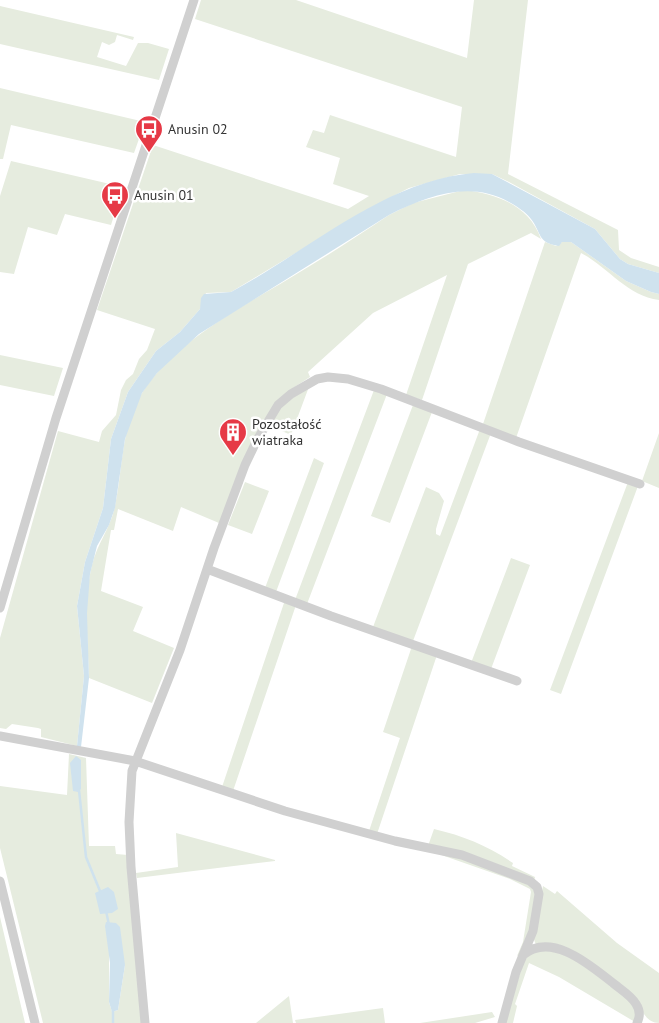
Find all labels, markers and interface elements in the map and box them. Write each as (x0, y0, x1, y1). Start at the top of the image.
bus stop icon: Anusin 02 (134, 114, 164, 153)
place label: Anusin 02 (168, 120, 228, 138)
bus stop icon: Anusin 01 (100, 180, 130, 219)
place label: Anusin 01 (134, 186, 194, 204)
place label: Pozostałość wiatraka (252, 415, 322, 449)
building icon: Pozostałość wiatraka (218, 417, 248, 456)

